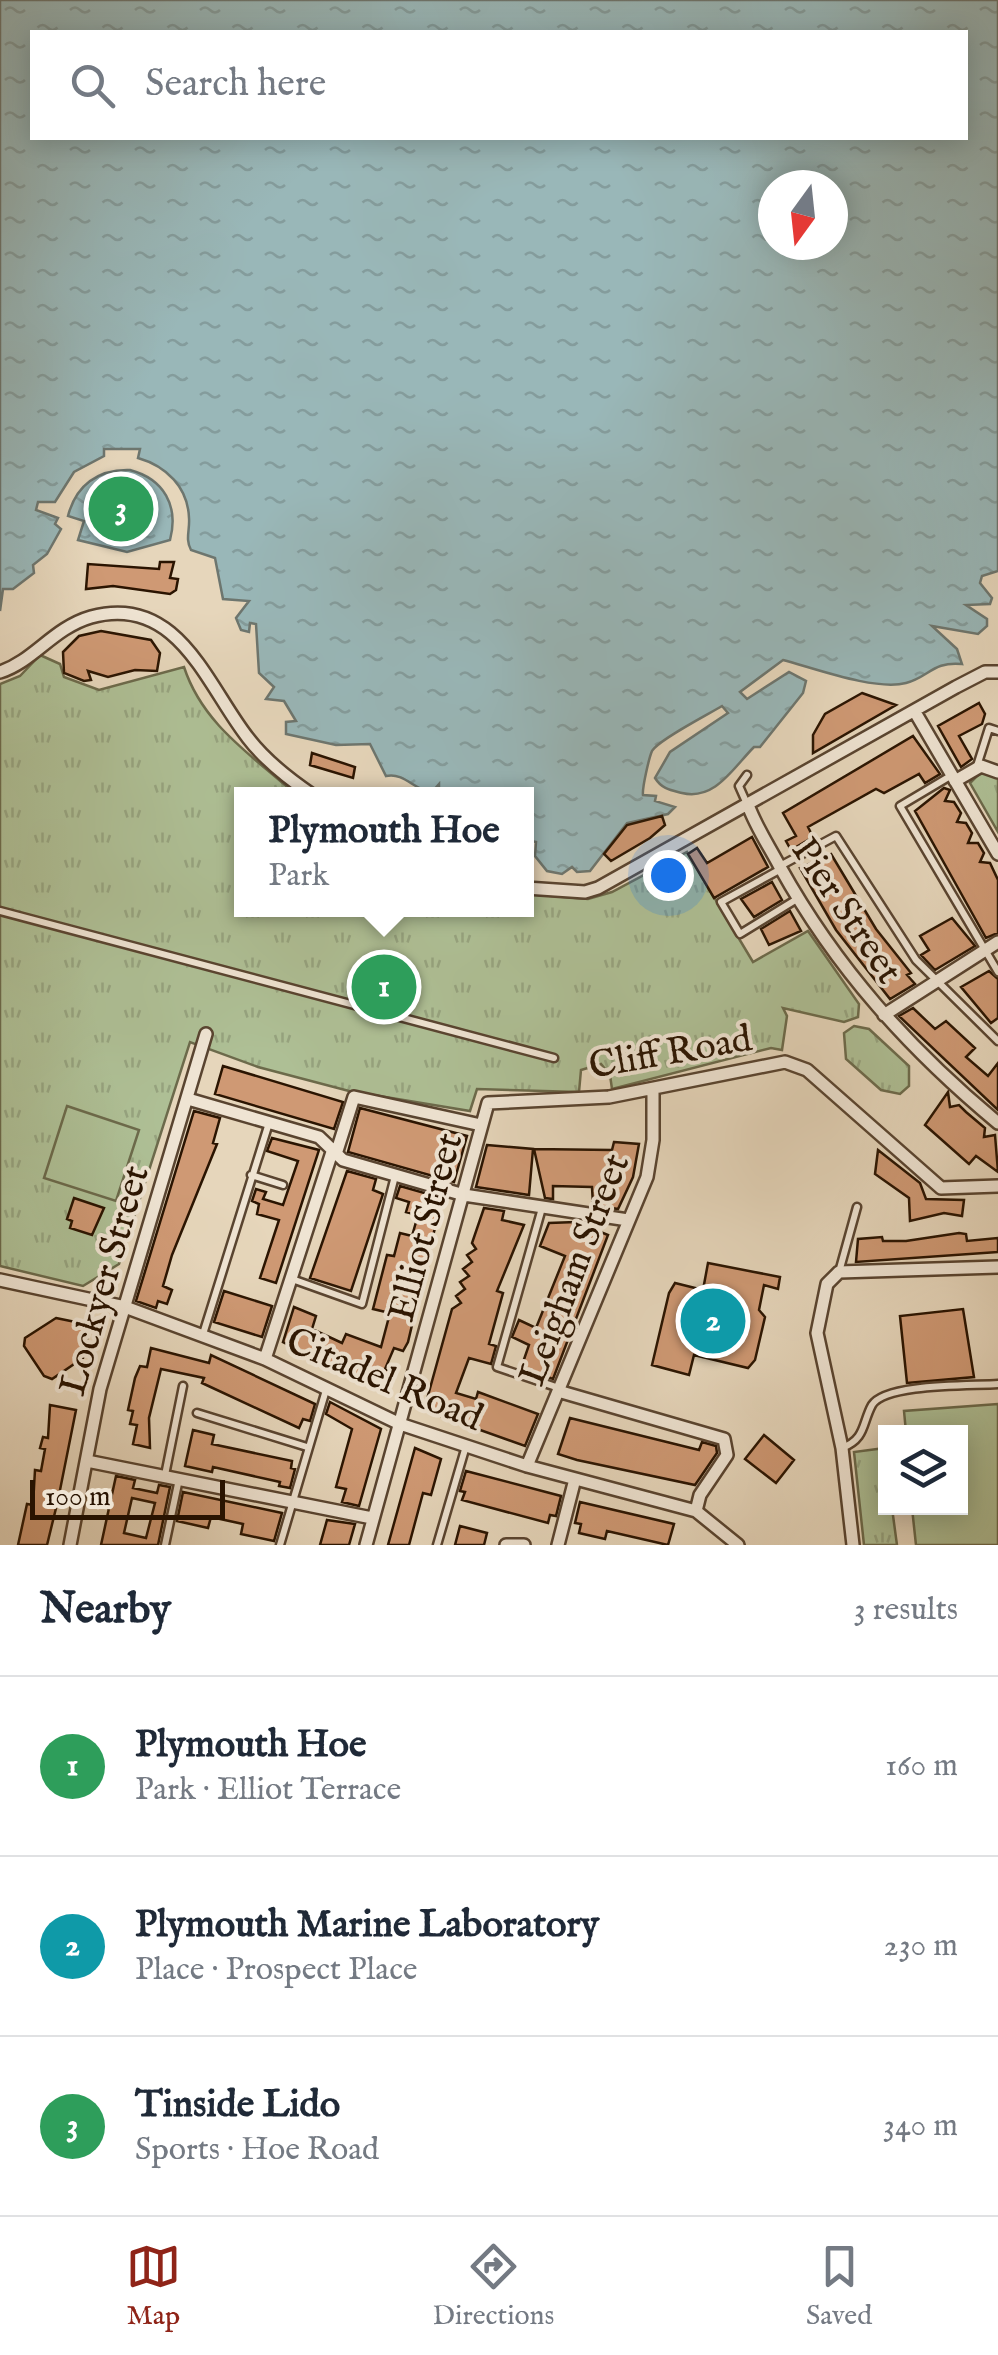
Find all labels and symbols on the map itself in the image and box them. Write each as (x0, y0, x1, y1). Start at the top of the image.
north arrow (758, 170, 848, 260)
pin: 3 (88, 472, 154, 546)
street label: Pier Street (779, 829, 912, 994)
your location (643, 850, 694, 901)
pin: 1 (352, 950, 416, 1024)
street label: Cliff Road (585, 1016, 756, 1092)
street label: Elliot Street (379, 1128, 475, 1327)
street label: Leigham Street (510, 1147, 642, 1393)
street label: Lockyer Street (50, 1160, 162, 1401)
pin: 2 (680, 1284, 746, 1358)
street label: Citadel Road (278, 1318, 490, 1444)
scale bar (30, 1475, 225, 1520)

